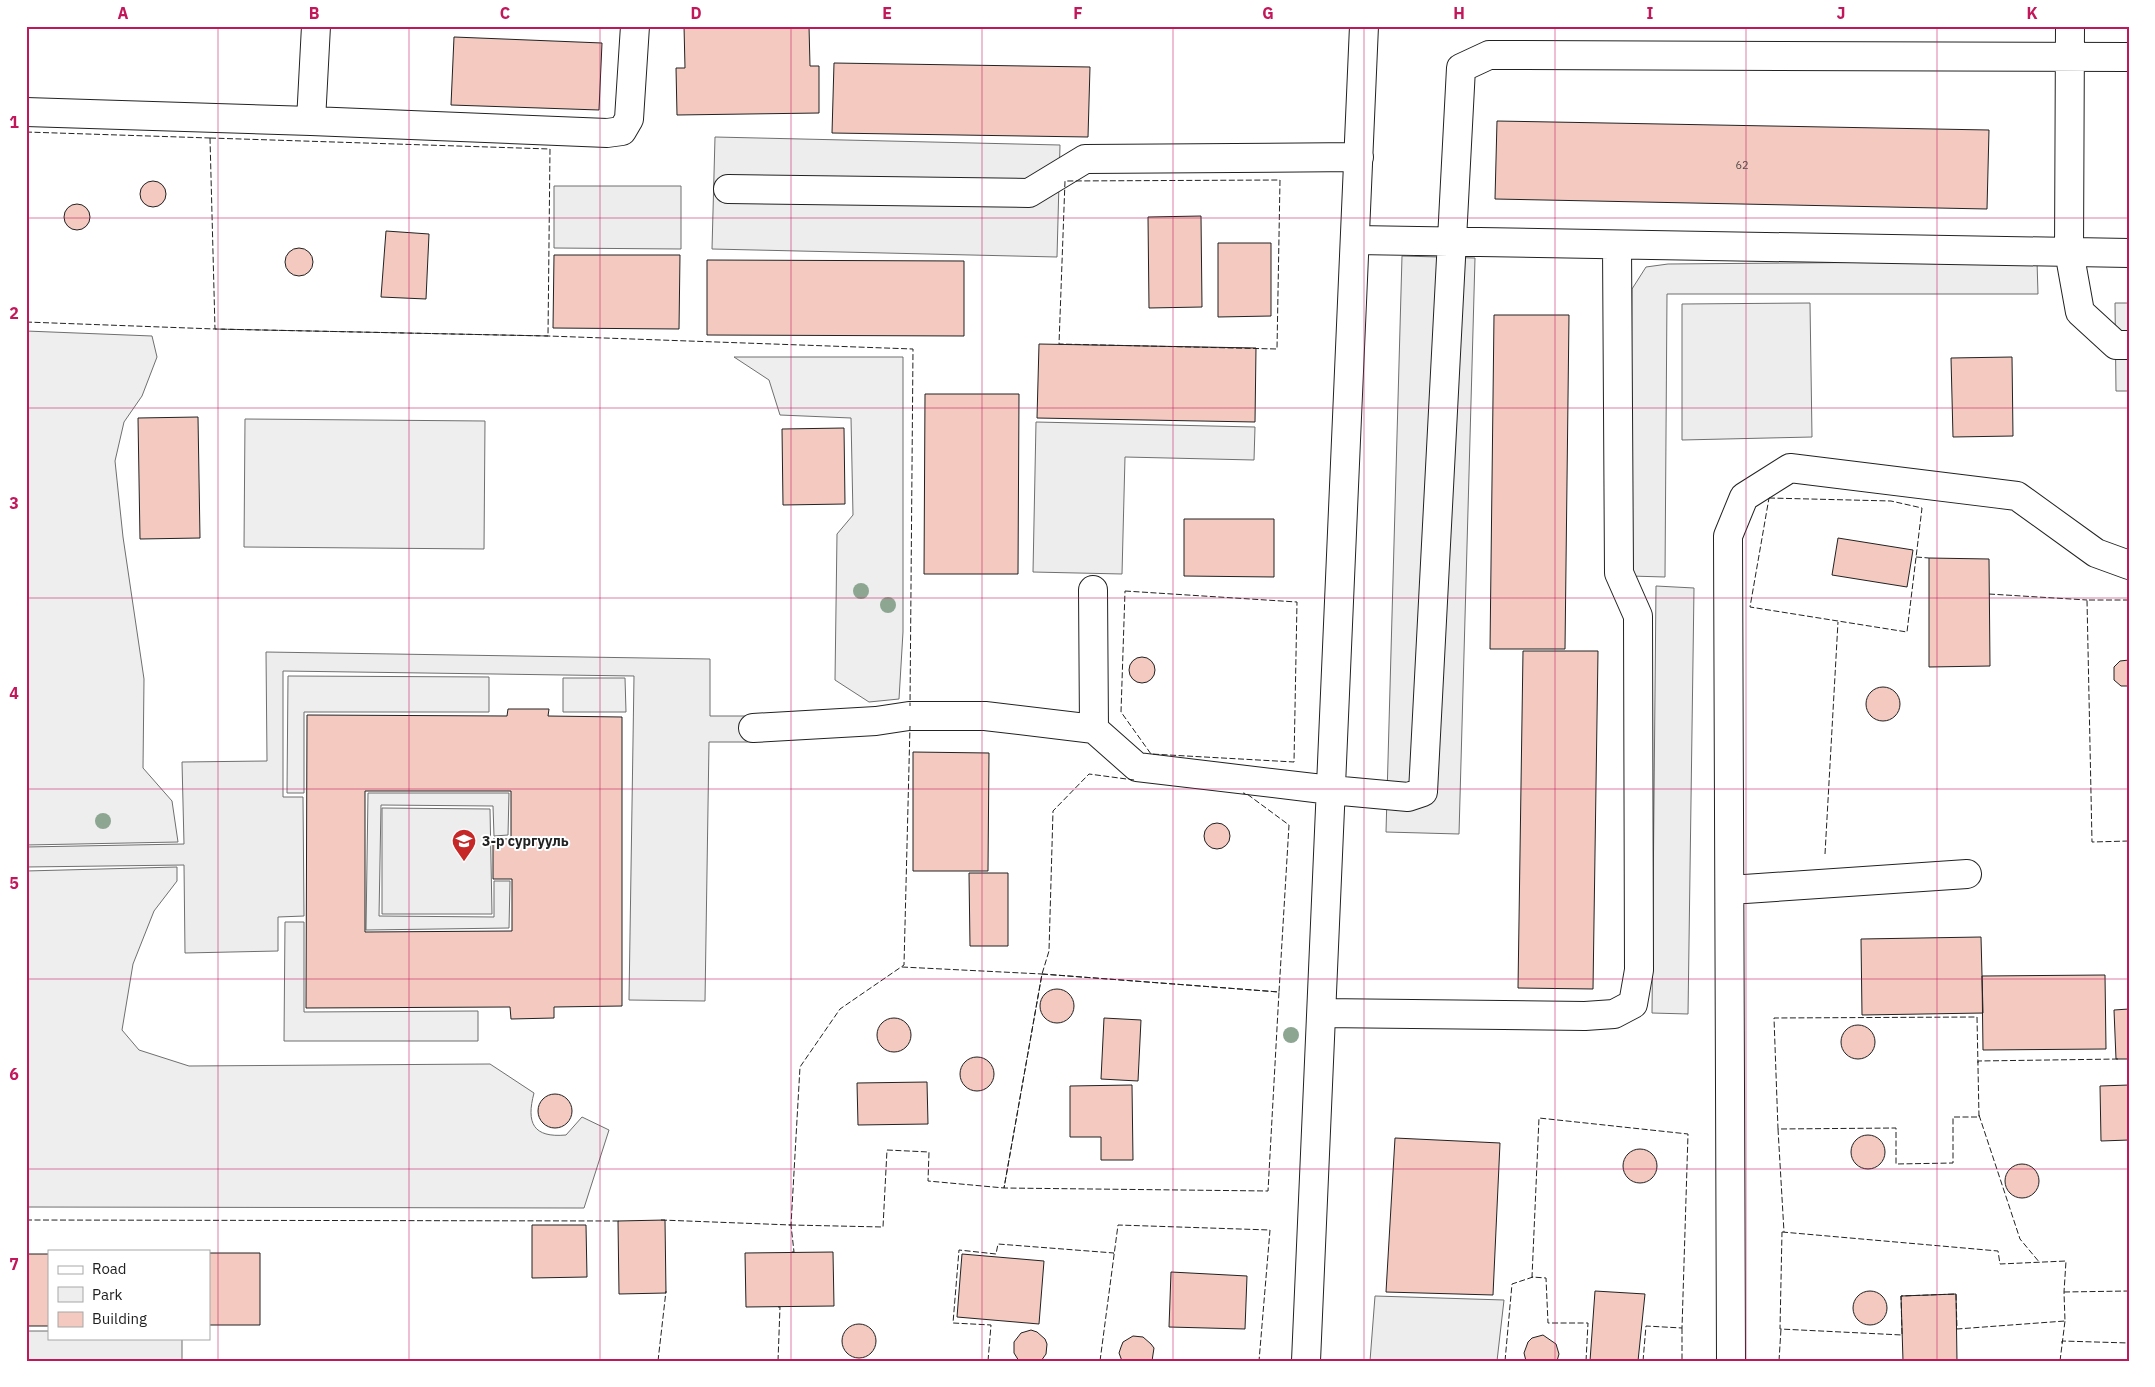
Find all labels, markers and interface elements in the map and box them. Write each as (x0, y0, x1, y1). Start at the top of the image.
text: A (118, 3, 129, 23)
text: B (309, 3, 320, 23)
text: C (500, 3, 510, 23)
text: D (690, 3, 702, 23)
text: E (882, 3, 892, 23)
text: F (1073, 3, 1083, 23)
text: G (1262, 3, 1274, 23)
text: H (1453, 3, 1465, 23)
text: I (1647, 3, 1654, 23)
text: J (1837, 3, 1845, 23)
text: K (2026, 3, 2038, 23)
text: 1 (9, 112, 19, 132)
house number: 62 (1735, 158, 1749, 172)
text: 2 (9, 303, 19, 323)
text: 3 (9, 493, 19, 513)
text: 4 (9, 683, 19, 703)
school or university icon: 3-р сургууль (451, 828, 477, 862)
place label: 3-р сургууль (482, 832, 569, 850)
text: 5 (9, 873, 19, 893)
text: 6 (9, 1064, 19, 1084)
legend (48, 1250, 210, 1340)
text: 7 (9, 1254, 19, 1274)
text: Road (92, 1259, 127, 1278)
text: Park (92, 1285, 122, 1304)
text: Building (92, 1309, 147, 1328)

